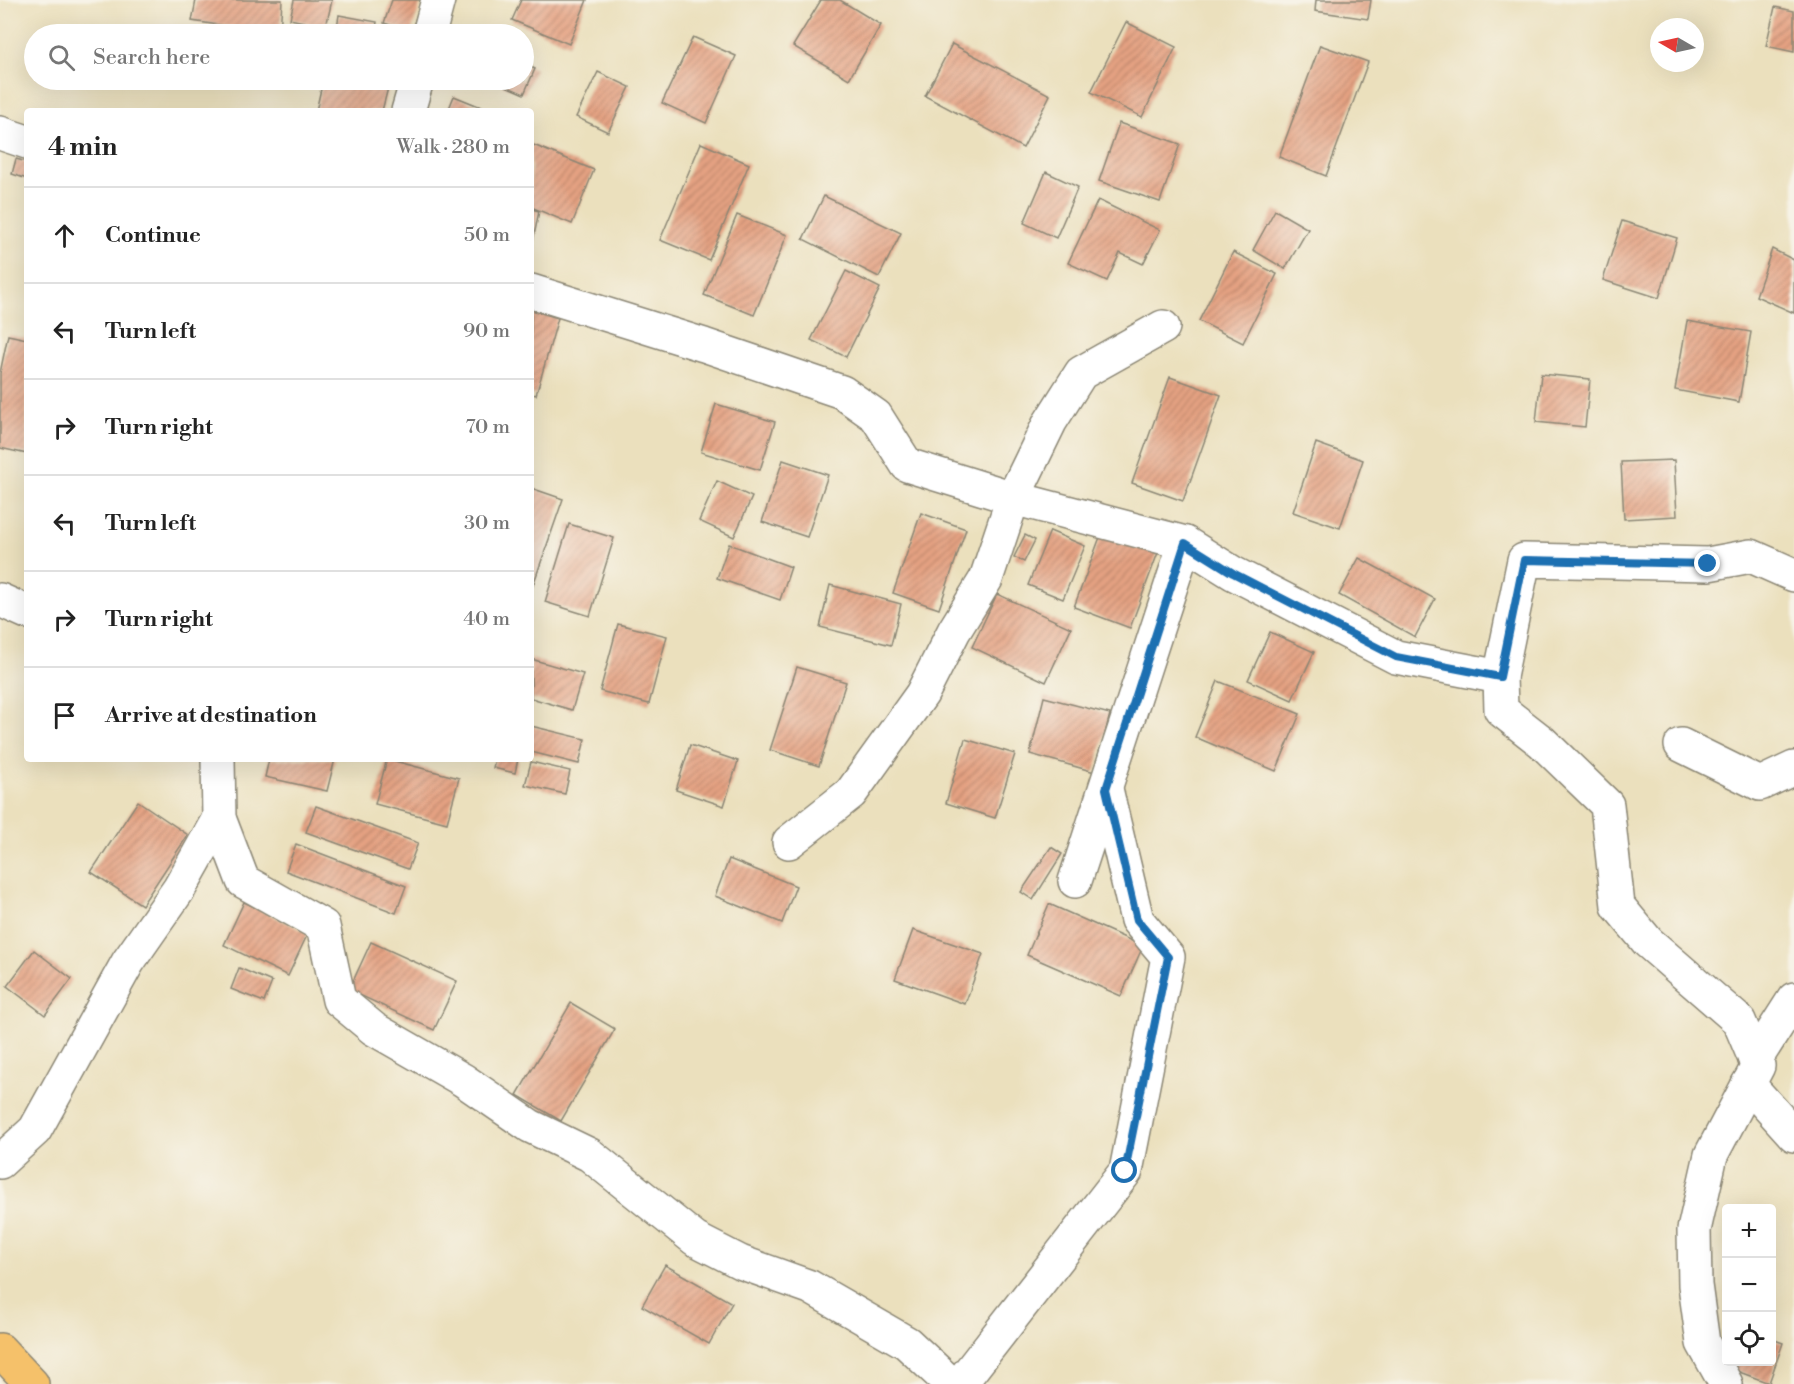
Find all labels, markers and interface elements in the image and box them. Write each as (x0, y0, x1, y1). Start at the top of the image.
north arrow (1650, 18, 1704, 72)
search box (24, 24, 534, 90)
icon: search (45, 41, 78, 74)
text: Search here (93, 44, 210, 71)
text: 4 min (48, 131, 118, 163)
text: Walk · 280 m (397, 135, 510, 160)
icon: ahead (48, 219, 81, 252)
text: Continue (105, 222, 201, 249)
text: 50 m (464, 223, 510, 248)
icon: left (48, 315, 81, 348)
text: Turn left (105, 318, 196, 345)
text: 90 m (463, 319, 510, 344)
icon: right (48, 411, 81, 444)
text: Turn right (105, 414, 213, 441)
text: 70 m (466, 415, 510, 440)
icon: left (48, 507, 81, 540)
text: Turn left (105, 510, 196, 537)
text: 30 m (464, 511, 510, 536)
route end (1694, 550, 1720, 576)
icon: right (48, 603, 81, 636)
text: Turn right (105, 606, 213, 633)
text: 40 m (463, 607, 510, 632)
icon: arrive (48, 699, 81, 732)
text: Arrive at destination (105, 702, 317, 729)
route start (1111, 1157, 1137, 1183)
map controls (1722, 1204, 1776, 1366)
button: + (1722, 1204, 1776, 1258)
button: − (1722, 1258, 1776, 1312)
button: locate (1722, 1312, 1776, 1366)

